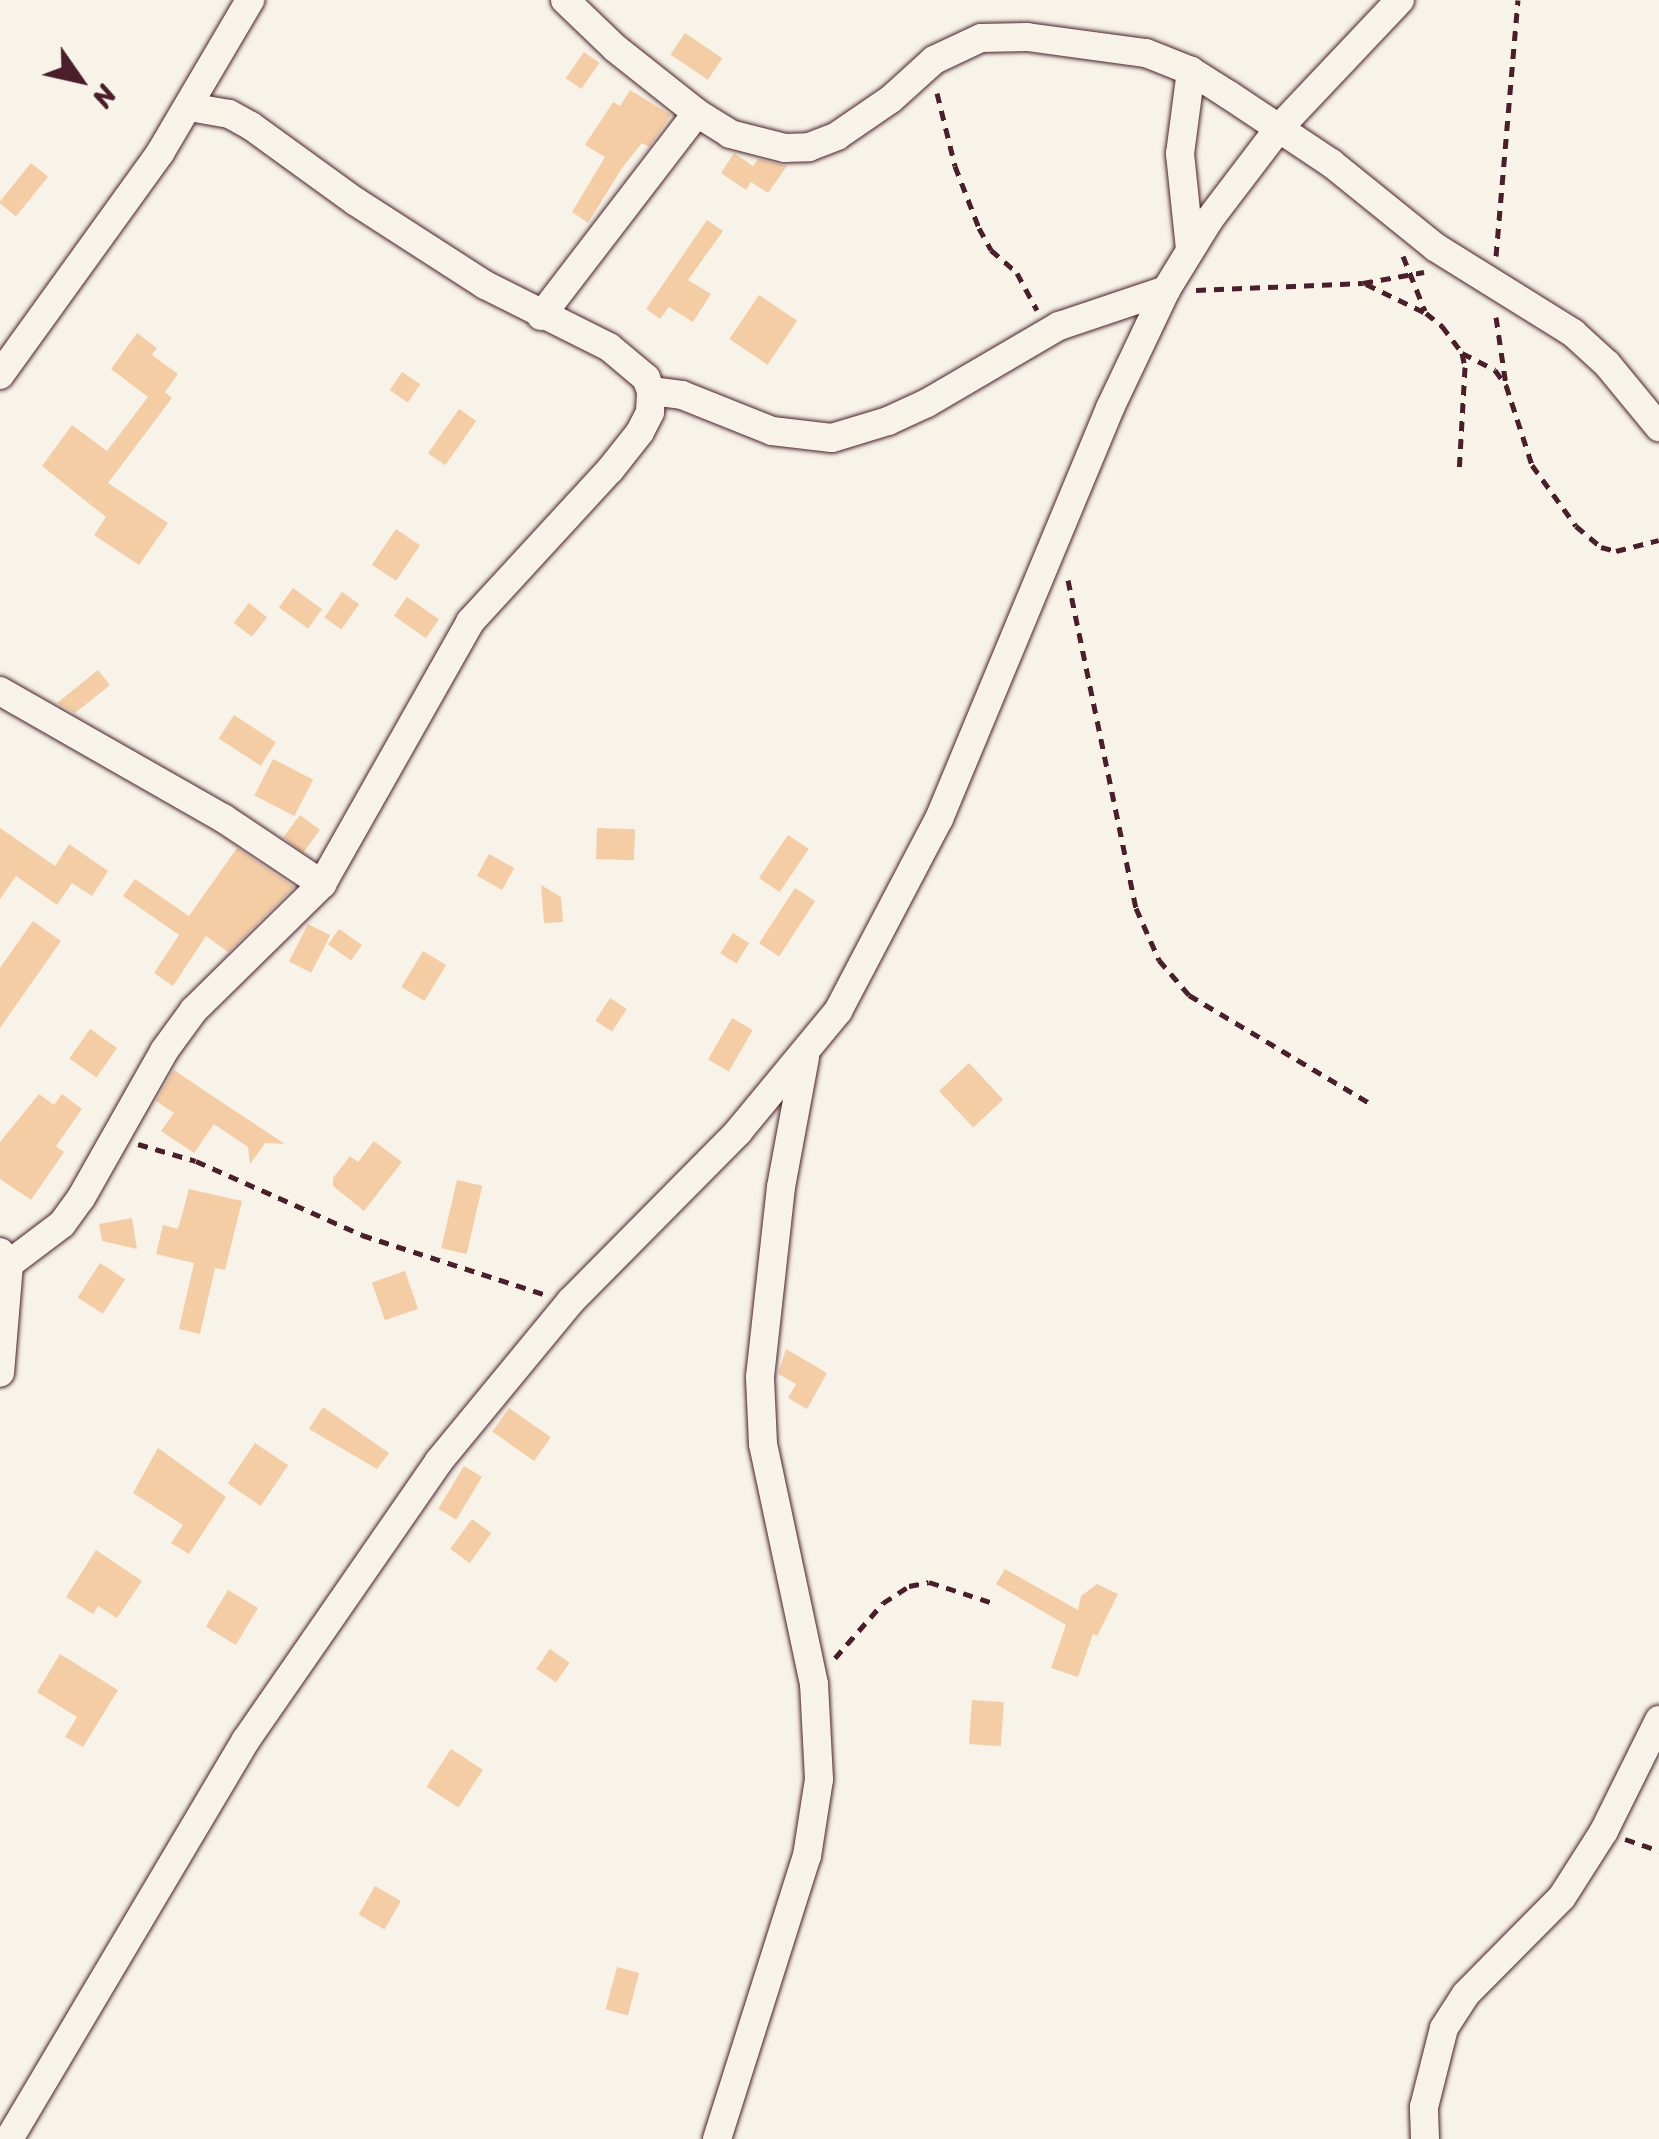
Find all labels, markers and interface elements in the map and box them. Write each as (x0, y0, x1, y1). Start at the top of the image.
north arrow (30, 30, 130, 130)
text: N (80, 75, 131, 119)

